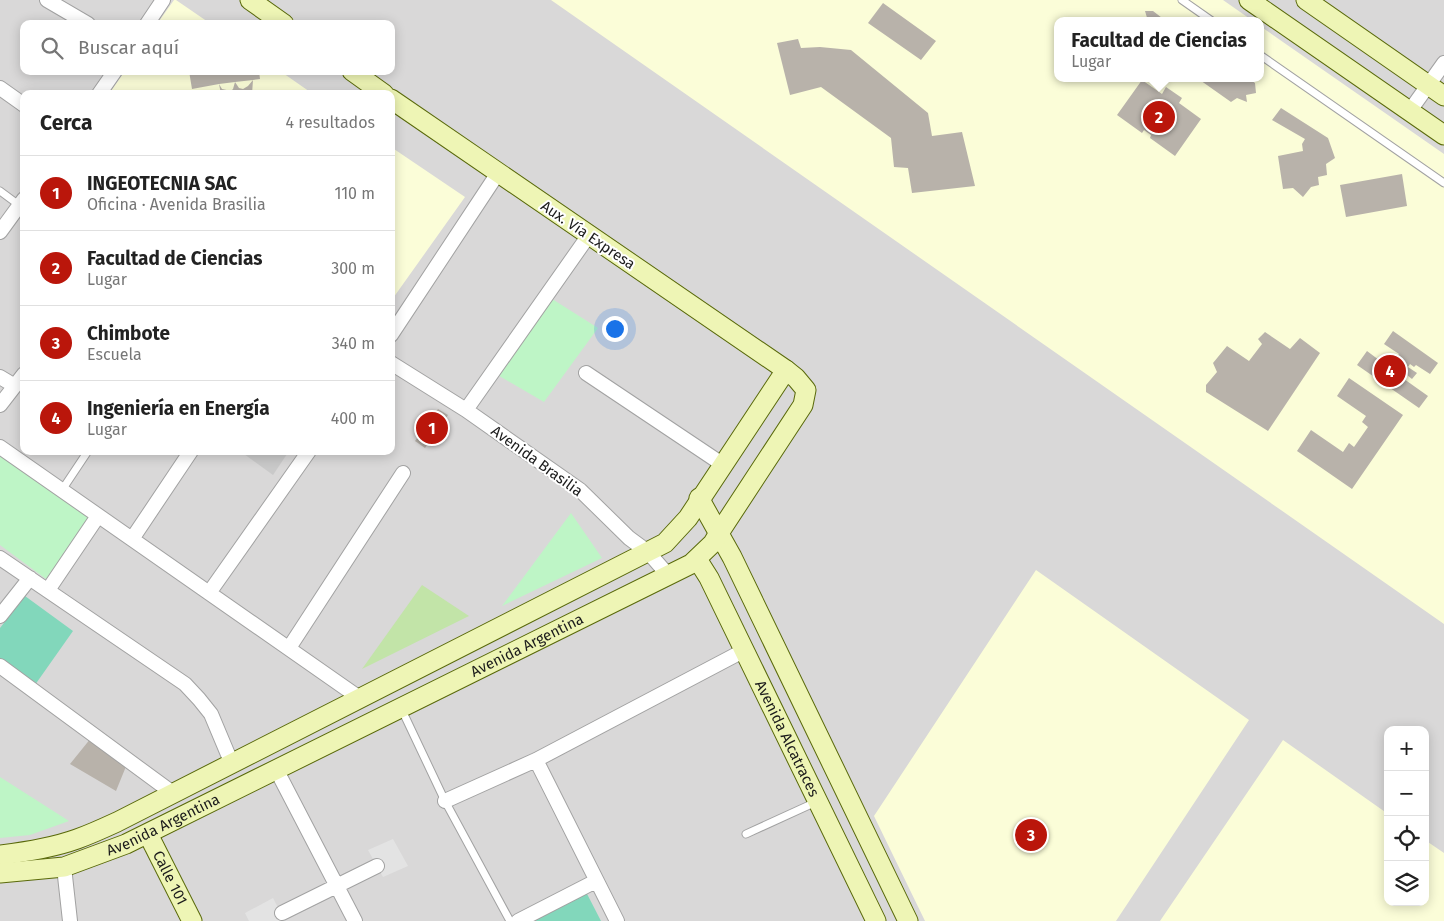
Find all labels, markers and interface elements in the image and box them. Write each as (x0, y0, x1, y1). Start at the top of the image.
popup (1054, 17, 1264, 82)
search box (20, 20, 395, 75)
text: Facultad de Ciencias (1071, 29, 1247, 52)
icon: search (38, 34, 66, 62)
text: Buscar aquí (78, 36, 179, 59)
text: Lugar (1071, 52, 1111, 71)
pin: 2 (1143, 98, 1175, 136)
text: Cerca (40, 110, 92, 136)
text: 4 resultados (286, 113, 375, 132)
text: INGEOTECNIA SAC (87, 172, 237, 195)
text: 1 (52, 184, 60, 203)
text: 110 m (334, 184, 375, 203)
text: Oficina · Avenida Brasilia (87, 195, 266, 214)
street label: Aux. Vía Expresa (537, 197, 639, 273)
text: Facultad de Ciencias (87, 247, 262, 270)
text: 2 (52, 259, 60, 278)
text: 300 m (331, 259, 375, 278)
text: Lugar (87, 270, 127, 289)
your location (602, 316, 628, 342)
text: Chimbote (87, 322, 170, 345)
text: 3 (52, 334, 60, 353)
text: 340 m (332, 334, 375, 353)
text: Escuela (87, 345, 142, 364)
pin: 4 (1374, 352, 1406, 390)
text: Ingeniería en Energía (87, 397, 270, 420)
text: 4 (51, 409, 61, 428)
text: 400 m (331, 409, 375, 428)
pin: 1 (416, 409, 448, 447)
text: Lugar (87, 420, 127, 439)
street label: Avenida Brasilia (488, 422, 586, 500)
street label: Avenida Argentina (468, 610, 586, 681)
street label: Avenida Alcatraces (751, 677, 823, 800)
map controls (1384, 726, 1429, 906)
button: + (1384, 726, 1429, 771)
button: − (1384, 771, 1429, 816)
street label: Avenida Argentina (104, 790, 223, 859)
pin: 3 (1015, 816, 1047, 854)
button: locate (1384, 816, 1429, 861)
street label: Calle 101 (149, 848, 191, 908)
button: layers (1384, 861, 1429, 906)

